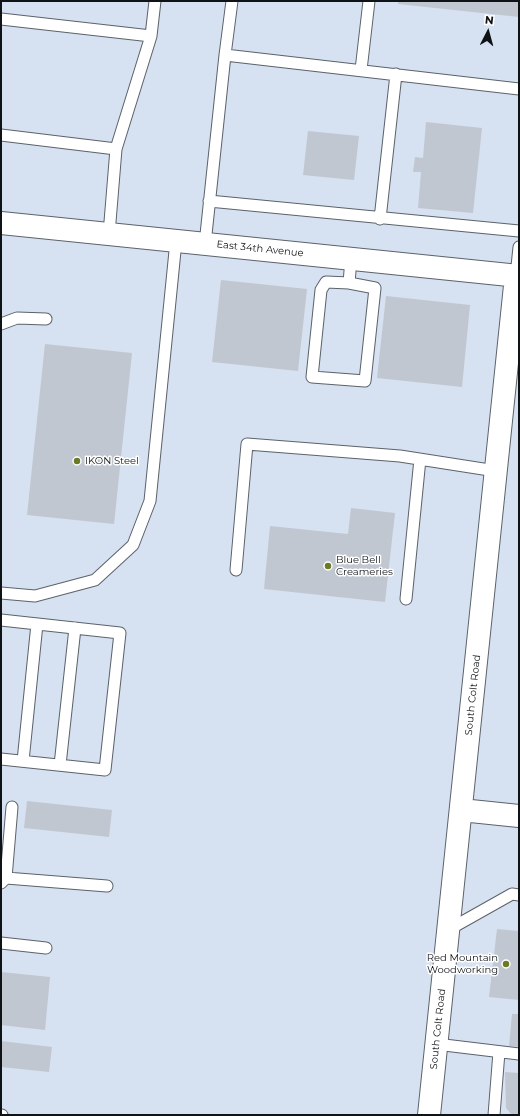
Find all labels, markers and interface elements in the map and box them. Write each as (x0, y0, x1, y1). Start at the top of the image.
north arrow (468, 12, 508, 52)
text: N (484, 13, 494, 27)
street label: East 34th Avenue (216, 238, 304, 260)
place label: IKON Steel (85, 455, 139, 467)
marker: IKON Steel (72, 456, 82, 466)
place label: Blue Bell Creameries (336, 554, 393, 578)
marker: Blue Bell Creameries (323, 561, 333, 571)
street label: South Colt Road (463, 654, 483, 736)
place label: Red Mountain Woodworking (427, 952, 498, 976)
marker: Red Mountain Woodworking (501, 959, 511, 969)
street label: South Colt Road (428, 988, 448, 1070)

